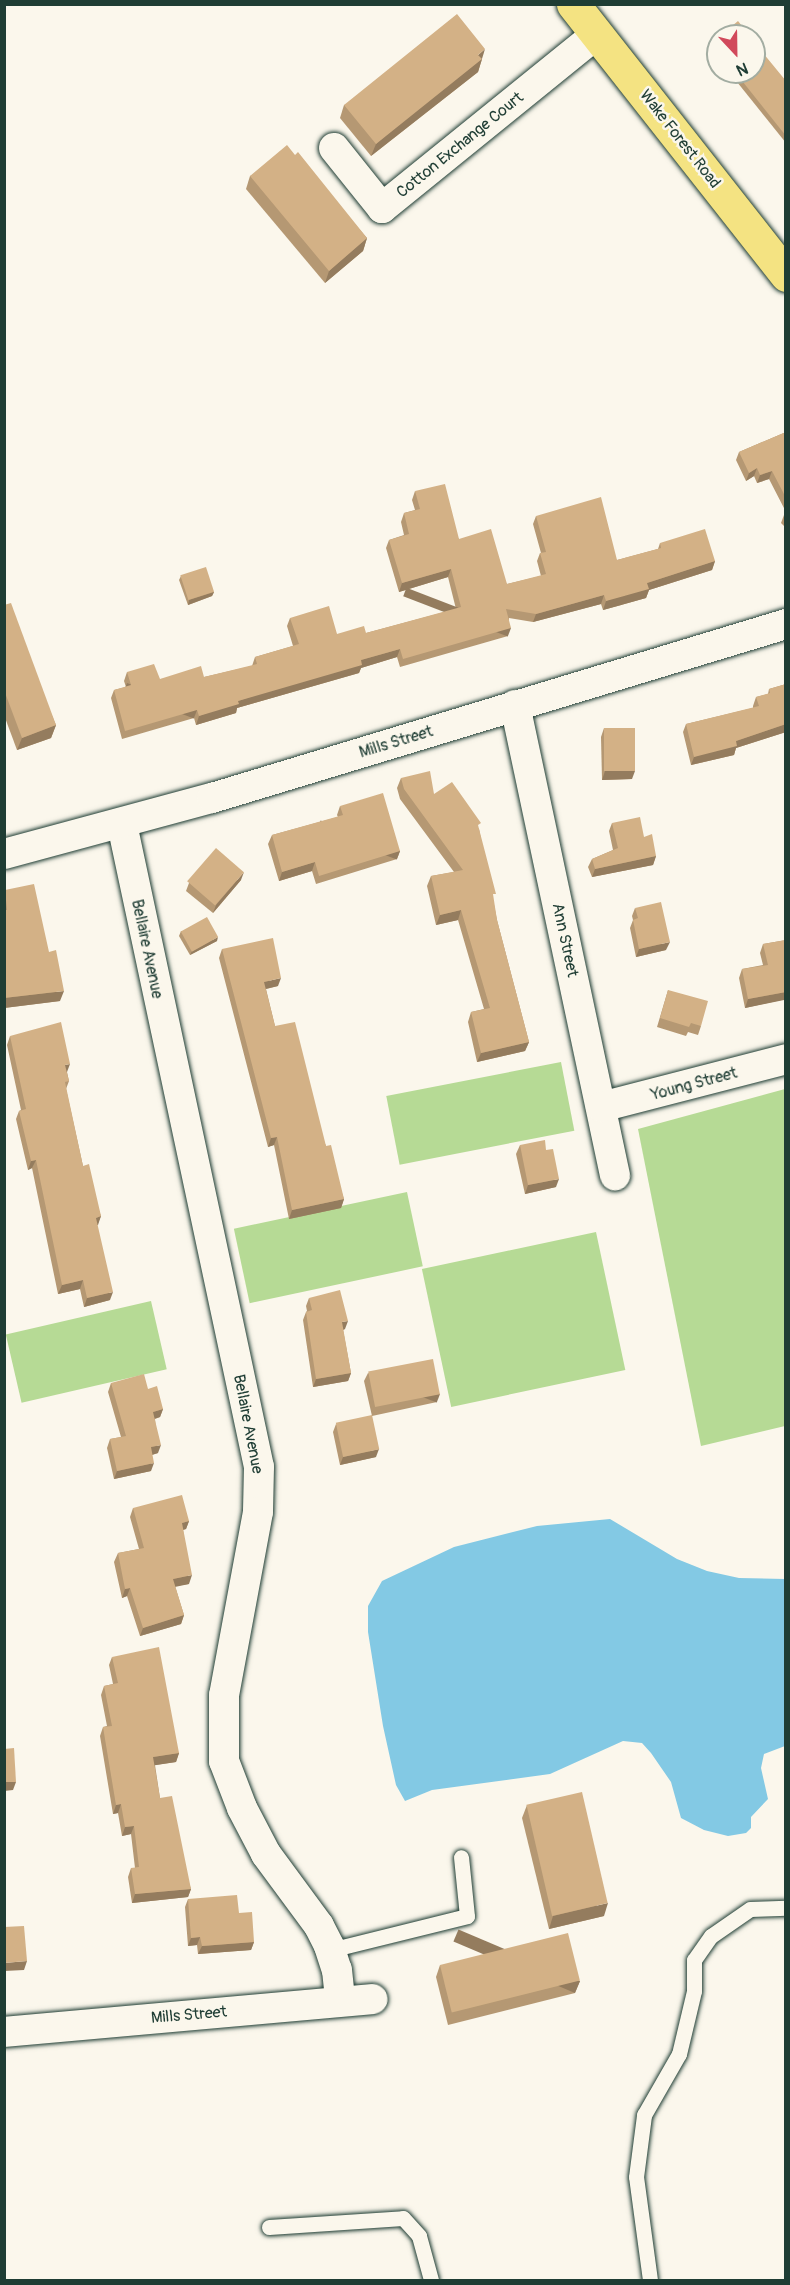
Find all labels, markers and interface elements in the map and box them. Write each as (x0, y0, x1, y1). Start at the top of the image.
north arrow (706, 24, 766, 84)
text: N (733, 58, 751, 80)
street label: Wake Forest Road (635, 86, 725, 192)
street label: Cotton Exchange Court (393, 88, 527, 202)
street label: Mills Street (357, 722, 435, 762)
street label: Bellaire Avenue (127, 898, 167, 1000)
street label: Ann Street (548, 901, 582, 979)
street label: Young Street (649, 1063, 739, 1105)
street label: Bellaire Avenue (229, 1373, 267, 1475)
street label: Mills Street (150, 2002, 228, 2028)

